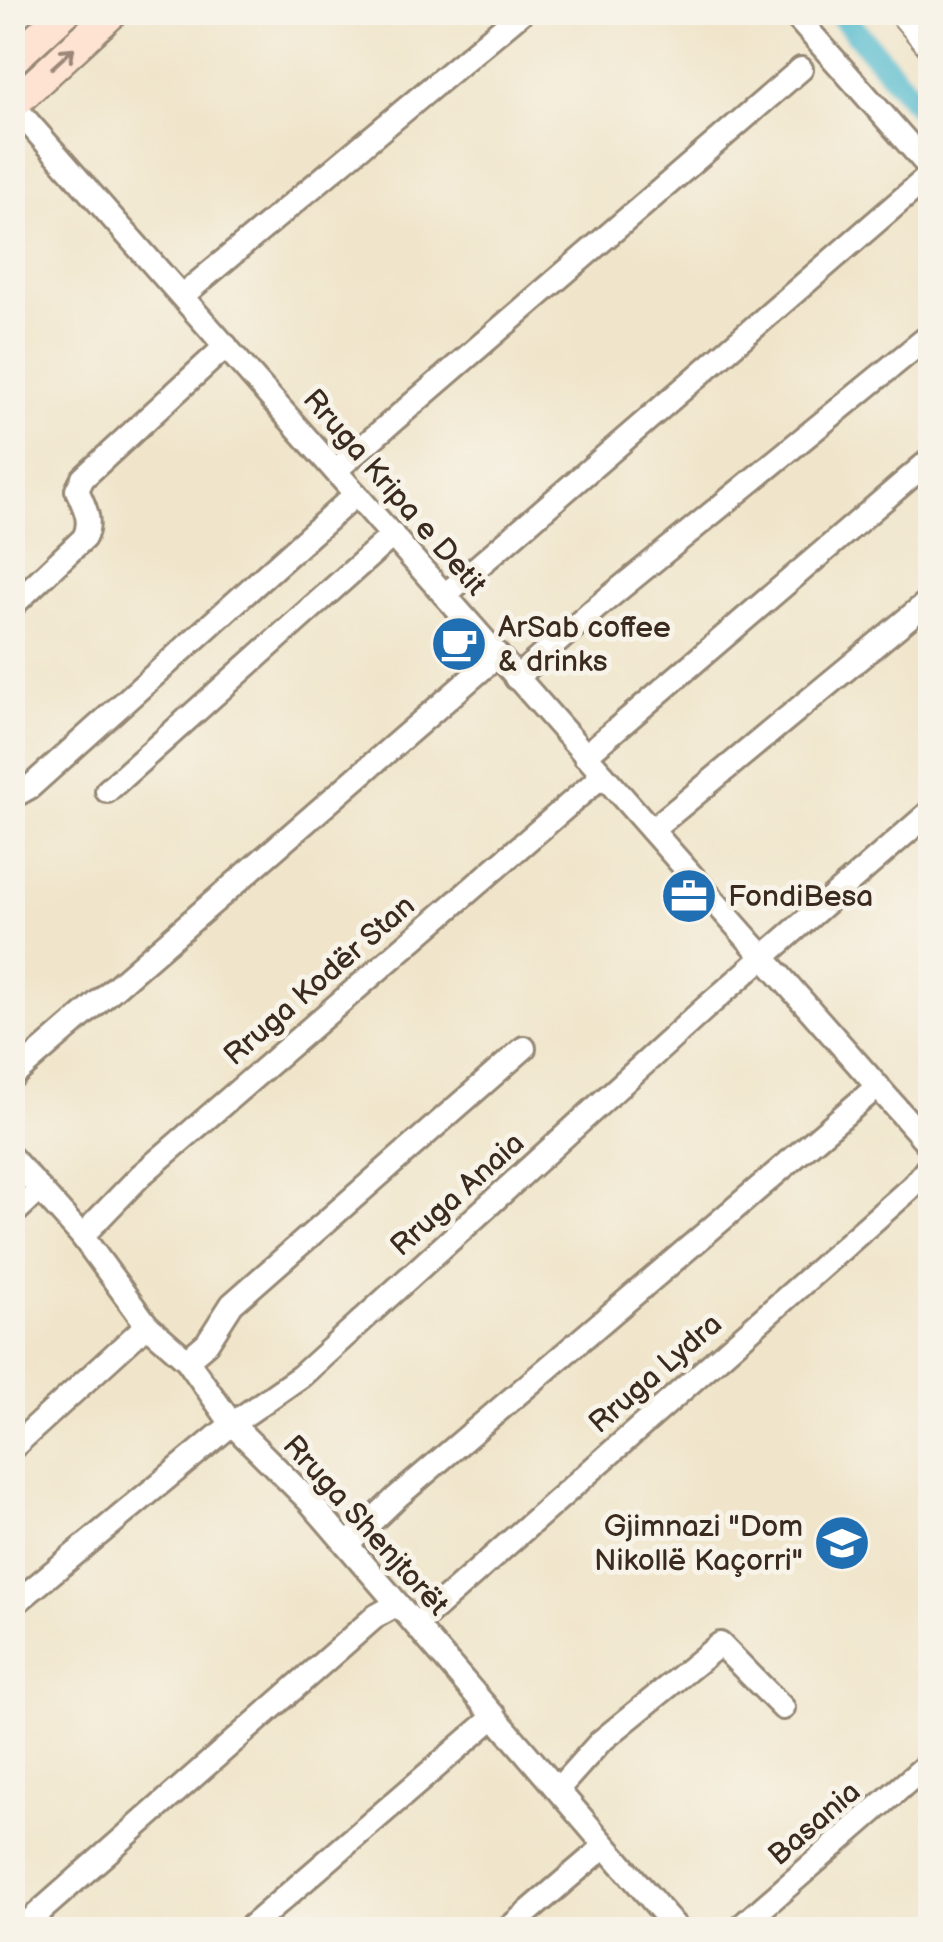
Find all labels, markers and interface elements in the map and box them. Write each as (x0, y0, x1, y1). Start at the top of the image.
one-way arrow (50, 47, 75, 70)
street label: Rruga Kripa e Detit (295, 382, 494, 603)
place label: ArSab coffee & drinks (498, 610, 671, 680)
cafe icon: ArSab coffee & drinks (429, 614, 489, 674)
office icon: FondiBesa (659, 866, 719, 926)
place label: FondiBesa (728, 879, 873, 915)
street label: Rruga Kodër Stan (217, 888, 423, 1074)
street label: Rruga Anaia (383, 1125, 532, 1264)
street label: Rruga Lydra (582, 1306, 730, 1441)
street label: Rruga Shenjtorët (275, 1428, 456, 1623)
place label: Gjimnazi "Dom Nikollë Kaçorri" (594, 1509, 803, 1579)
school or university icon: Gjimnazi "Dom Nikollë Kaçorri" (812, 1513, 872, 1573)
street label: Basania (761, 1774, 868, 1874)

